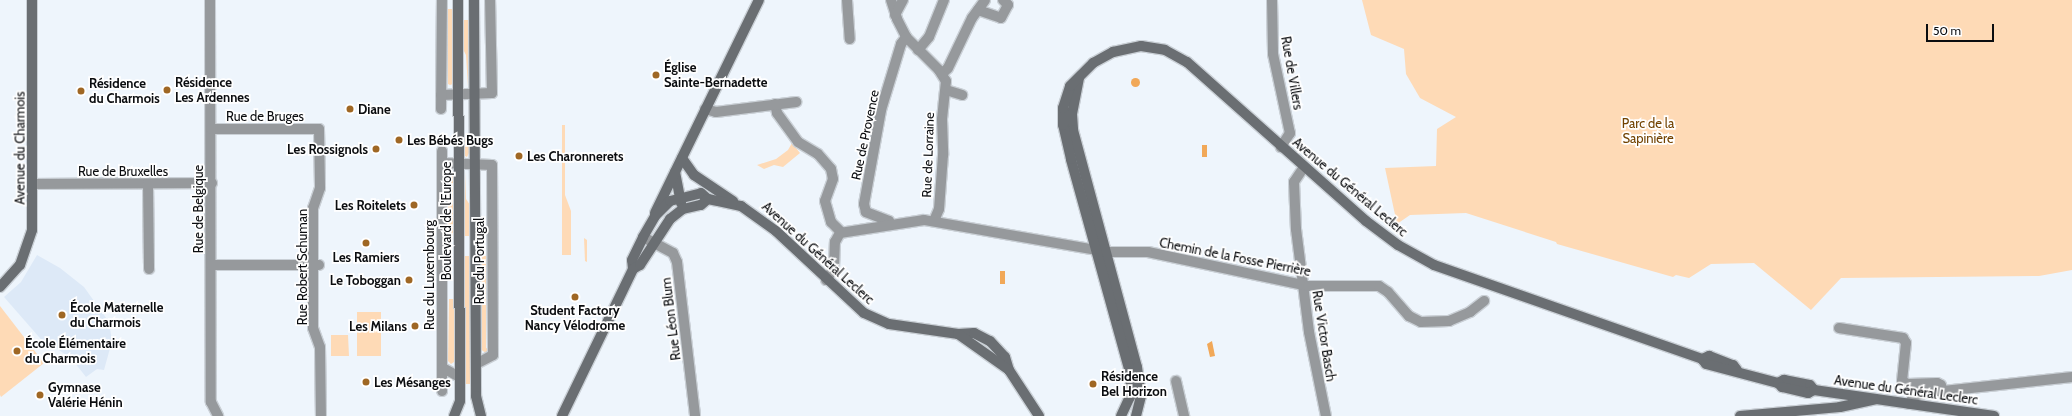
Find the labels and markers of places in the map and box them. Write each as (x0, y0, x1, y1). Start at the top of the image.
place label: Église Sainte-Bernadette (664, 60, 767, 91)
marker: Église Sainte-Bernadette (651, 70, 661, 80)
place label: Résidence Les Ardennes (175, 75, 250, 106)
place label: Résidence du Charmois (89, 76, 160, 107)
marker: Résidence Les Ardennes (162, 85, 172, 95)
marker: Résidence du Charmois (76, 86, 86, 96)
place label: Diane (358, 101, 391, 117)
marker: Diane (345, 104, 355, 114)
place label: Les Bébés Bugs (407, 132, 493, 148)
marker: Les Bébés Bugs (394, 135, 404, 145)
place label: Les Rossignols (287, 141, 368, 157)
marker: Les Rossignols (371, 144, 381, 154)
place label: Les Charonnerets (527, 148, 624, 164)
marker: Les Charonnerets (514, 151, 524, 161)
place label: Les Roitelets (335, 197, 406, 213)
marker: Les Roitelets (409, 200, 419, 210)
marker: Les Ramiers (361, 238, 371, 248)
place label: Les Ramiers (333, 249, 399, 265)
place label: Le Toboggan (330, 272, 401, 288)
marker: Le Toboggan (404, 275, 414, 285)
marker: Student Factory Nancy Vélodrome (570, 292, 580, 302)
place label: École Maternelle du Charmois (70, 300, 163, 331)
place label: Student Factory Nancy Vélodrome (525, 303, 625, 334)
marker: École Maternelle du Charmois (57, 310, 67, 320)
place label: Les Milans (349, 318, 407, 334)
marker: Les Milans (410, 321, 420, 331)
place label: École Élémentaire du Charmois (25, 336, 126, 367)
marker: École Élémentaire du Charmois (12, 346, 22, 356)
place label: Résidence Bel Horizon (1101, 369, 1167, 400)
place label: Les Mésanges (374, 374, 451, 390)
marker: Les Mésanges (361, 377, 371, 387)
marker: Résidence Bel Horizon (1088, 379, 1098, 389)
place label: Gymnase Valérie Hénin (48, 380, 123, 411)
marker: Gymnase Valérie Hénin (35, 390, 45, 400)

